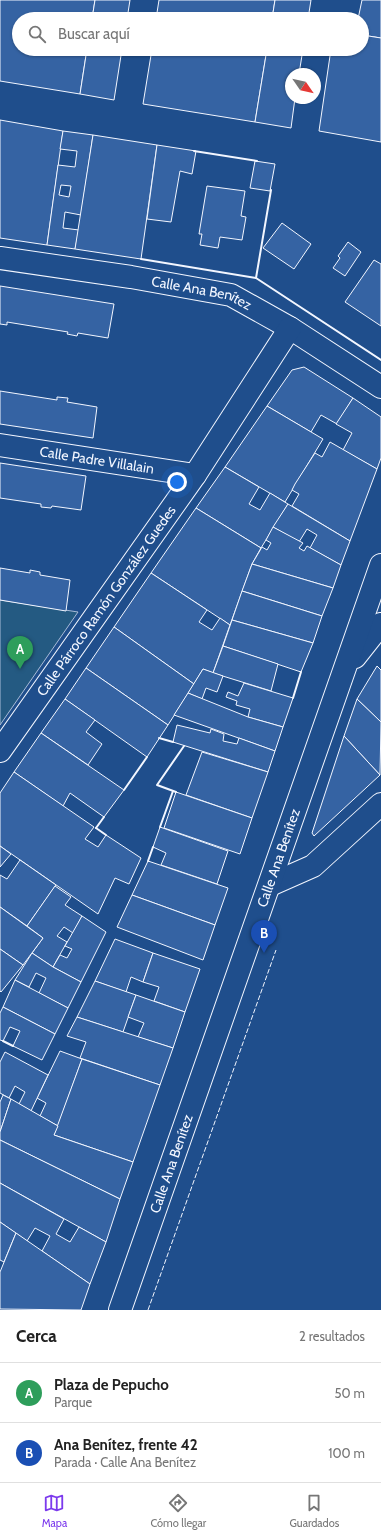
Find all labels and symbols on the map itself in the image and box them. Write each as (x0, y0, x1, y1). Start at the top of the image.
north arrow (285, 68, 321, 104)
street label: Calle Ana Benítez (150, 272, 256, 314)
street label: Calle Padre Villalain (38, 442, 155, 478)
your location (167, 472, 187, 492)
street label: Calle Párroco Ramón González Guedes (33, 502, 180, 700)
pin: A (7, 636, 33, 669)
street label: Calle Ana Benítez (253, 806, 304, 910)
pin: B (251, 920, 277, 953)
street label: Calle Ana Benítez (146, 1112, 197, 1215)

